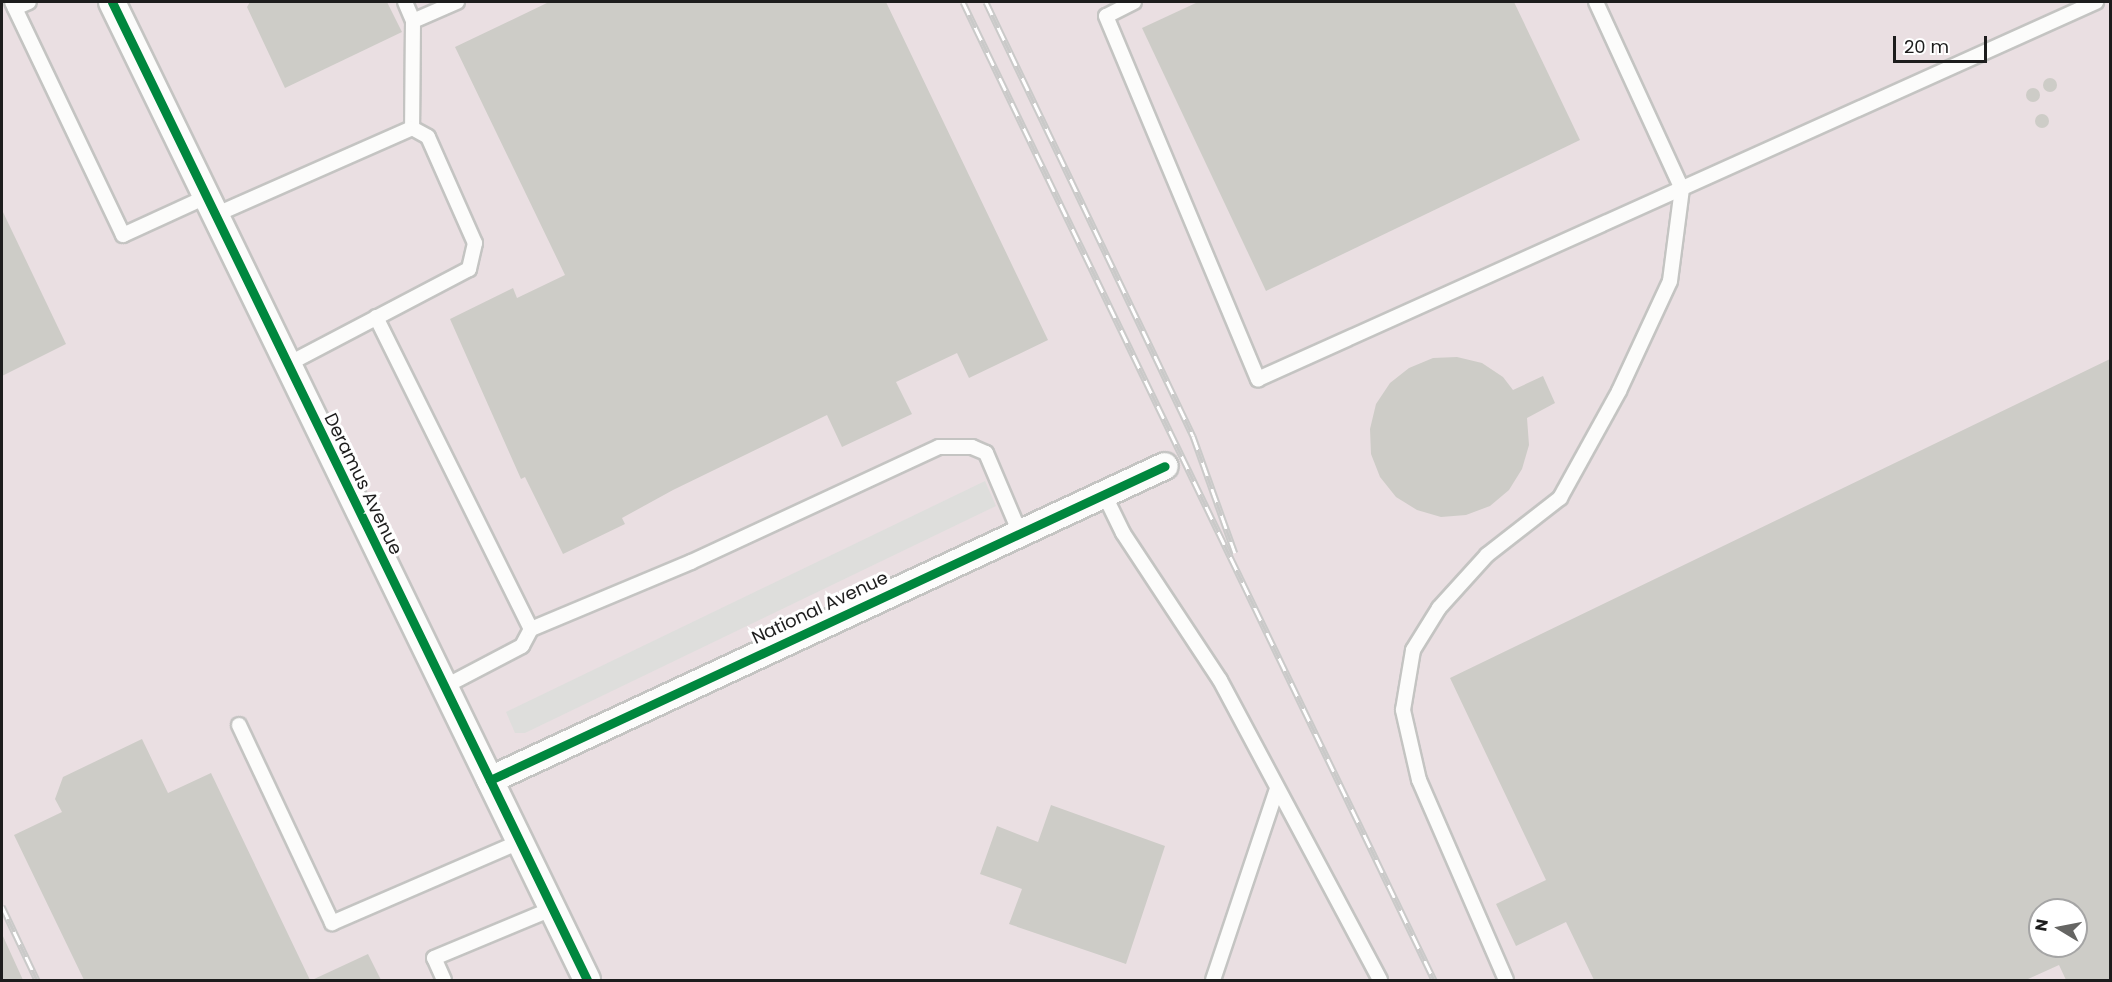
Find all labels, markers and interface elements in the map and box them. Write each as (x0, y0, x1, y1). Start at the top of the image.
scale bar (1896, 24, 1990, 62)
text: 20 m (1904, 34, 1949, 59)
street label: Deramus Avenue (319, 410, 407, 558)
street label: National Avenue (748, 567, 892, 649)
north arrow (2028, 898, 2088, 958)
text: N (2029, 917, 2054, 933)

